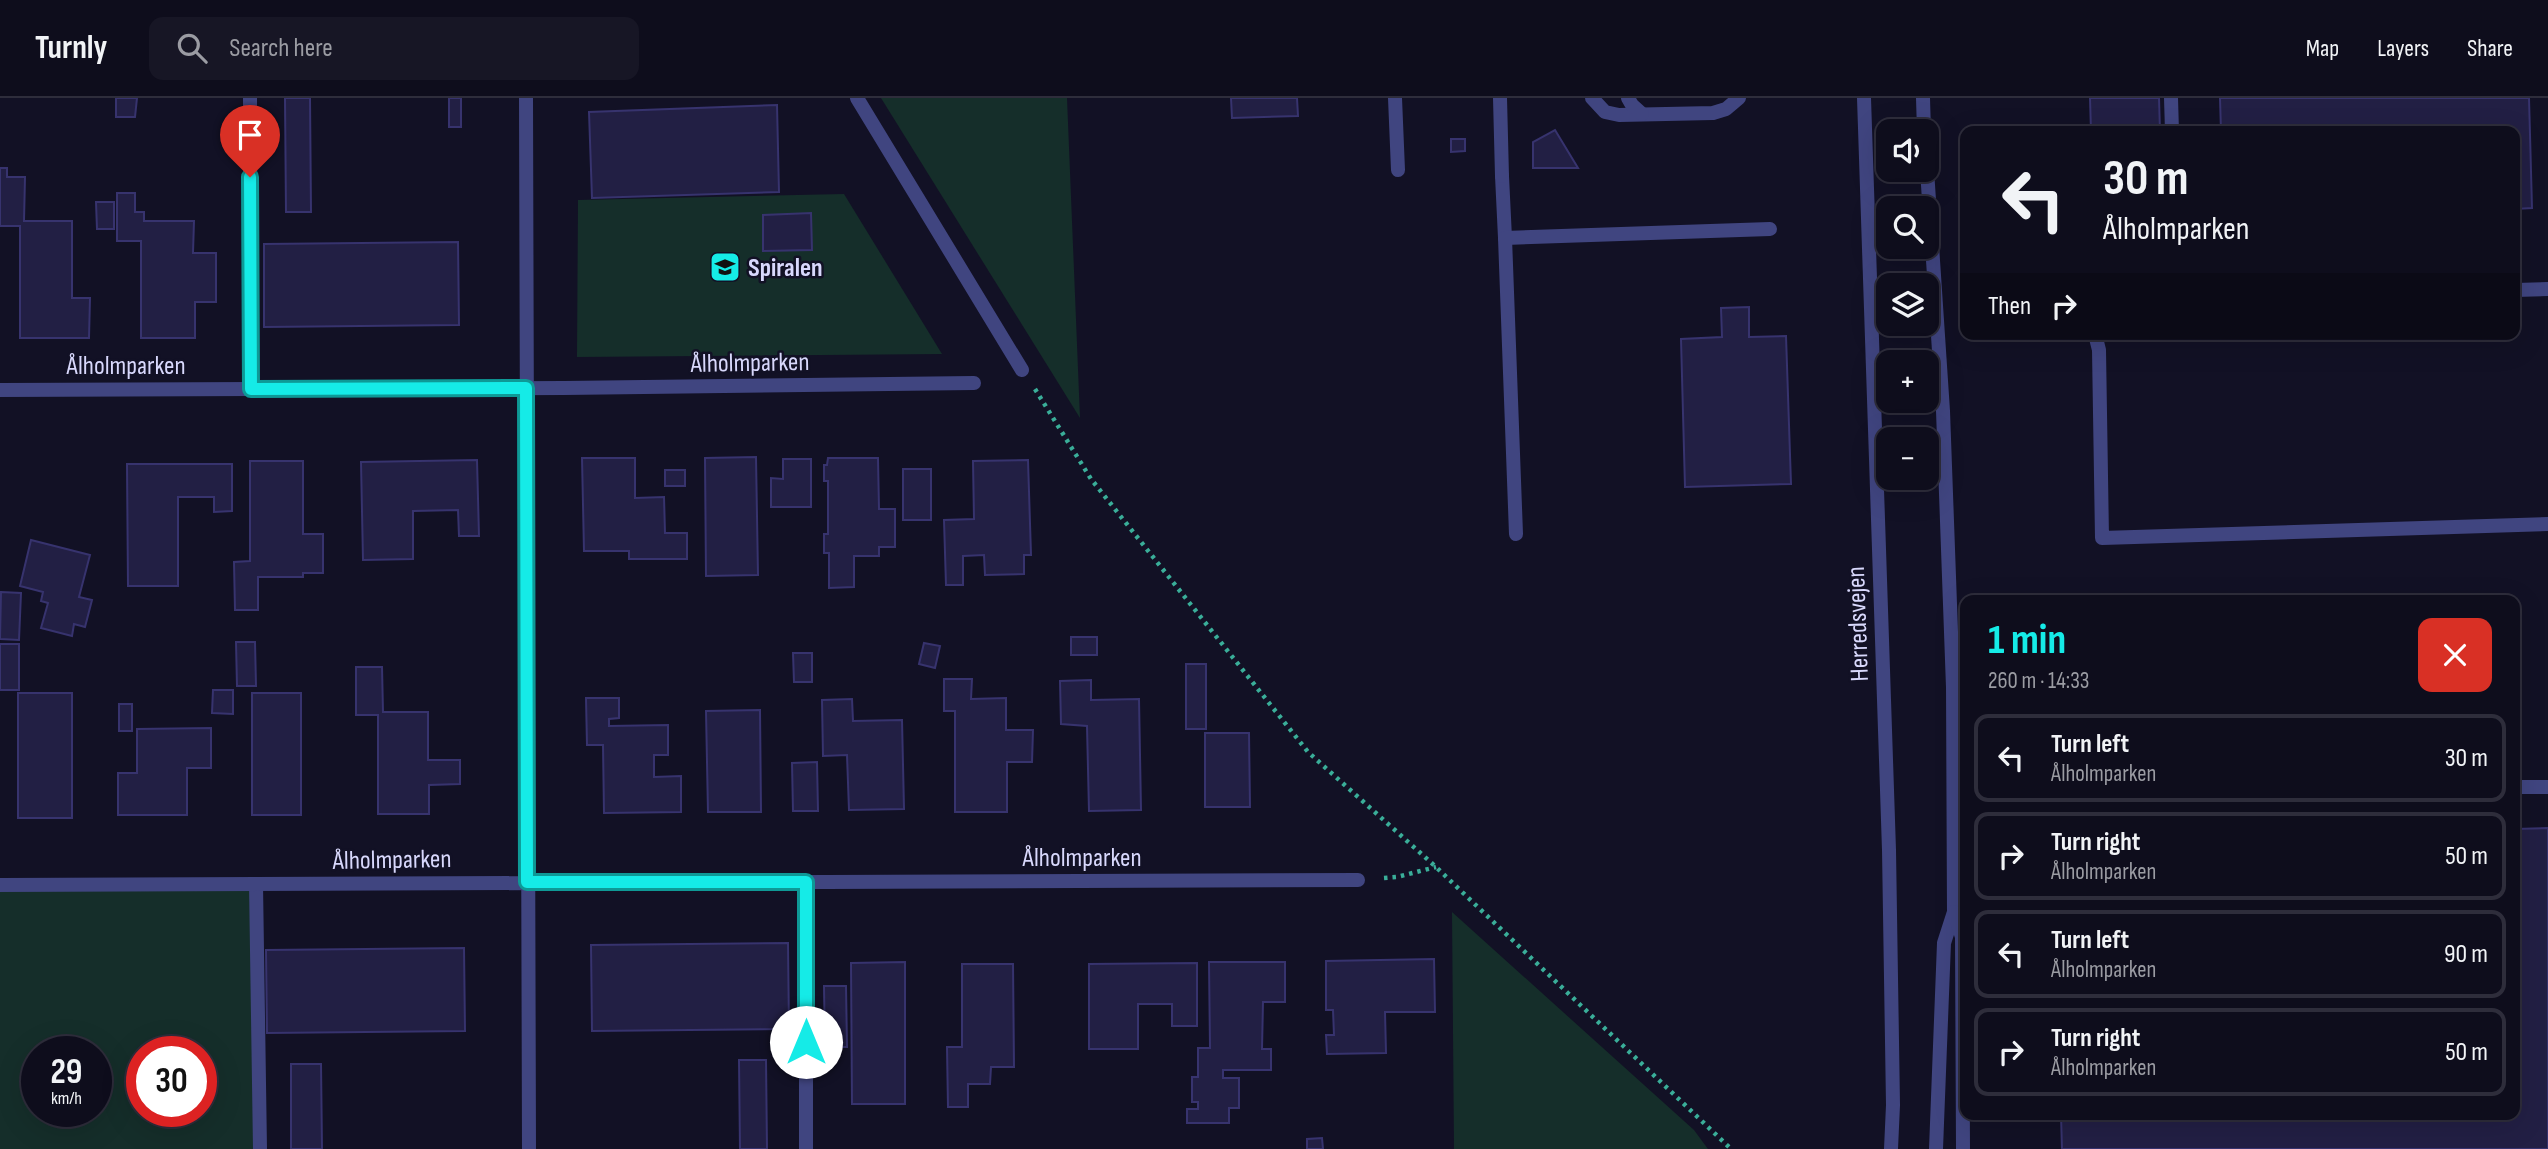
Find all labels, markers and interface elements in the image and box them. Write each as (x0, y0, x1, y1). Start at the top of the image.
search box (149, 17, 639, 80)
text: Turnly (35, 28, 107, 68)
icon: search (173, 29, 211, 67)
text: Search here (229, 33, 333, 64)
text: Map (2306, 34, 2339, 63)
text: Layers (2377, 34, 2429, 63)
text: Share (2467, 34, 2513, 63)
pin (220, 105, 280, 177)
icon: arrive (231, 116, 269, 154)
map controls (1876, 119, 1939, 490)
button: sound (1876, 119, 1939, 182)
text: 30 m (2103, 150, 2188, 209)
icon: left (1988, 154, 2079, 245)
button: search (1876, 196, 1939, 259)
text: Ålholmparken (2103, 210, 2250, 249)
school or university icon: Spiralen (708, 250, 742, 284)
place label: Spiralen (748, 253, 823, 284)
button: layers (1876, 273, 1939, 336)
icon: right (2045, 287, 2083, 325)
text: Then (1988, 291, 2031, 322)
street label: Ålholmparken (689, 347, 810, 380)
button: + (1876, 350, 1939, 413)
street label: Ålholmparken (65, 351, 186, 382)
button: − (1876, 427, 1939, 490)
street label: Herredsvejen (1841, 566, 1876, 682)
text: 1 min (1988, 615, 2066, 666)
button: close (2418, 618, 2492, 692)
text: 260 m · 14:33 (1988, 667, 2089, 695)
text: Turn left (2051, 729, 2129, 760)
icon: left (1992, 739, 2030, 777)
text: 30 m (2445, 743, 2488, 774)
text: Ålholmparken (2051, 760, 2156, 788)
text: Turn right (2051, 827, 2140, 858)
icon: right (1992, 837, 2030, 875)
text: 50 m (2445, 841, 2488, 872)
street label: Ålholmparken (1021, 843, 1142, 874)
street label: Ålholmparken (331, 844, 452, 877)
text: Ålholmparken (2051, 858, 2156, 886)
text: Turn left (2051, 925, 2129, 956)
icon: left (1992, 935, 2030, 973)
text: 90 m (2444, 939, 2488, 970)
text: Ålholmparken (2051, 956, 2156, 984)
position arrow (769, 1005, 843, 1079)
text: Turn right (2051, 1023, 2140, 1054)
icon: right (1992, 1033, 2030, 1071)
speed limit sign: 30 (126, 1036, 217, 1127)
text: 50 m (2445, 1037, 2488, 1068)
text: 29 (51, 1051, 82, 1094)
text: Ålholmparken (2051, 1054, 2156, 1082)
text: km/h (51, 1088, 82, 1109)

